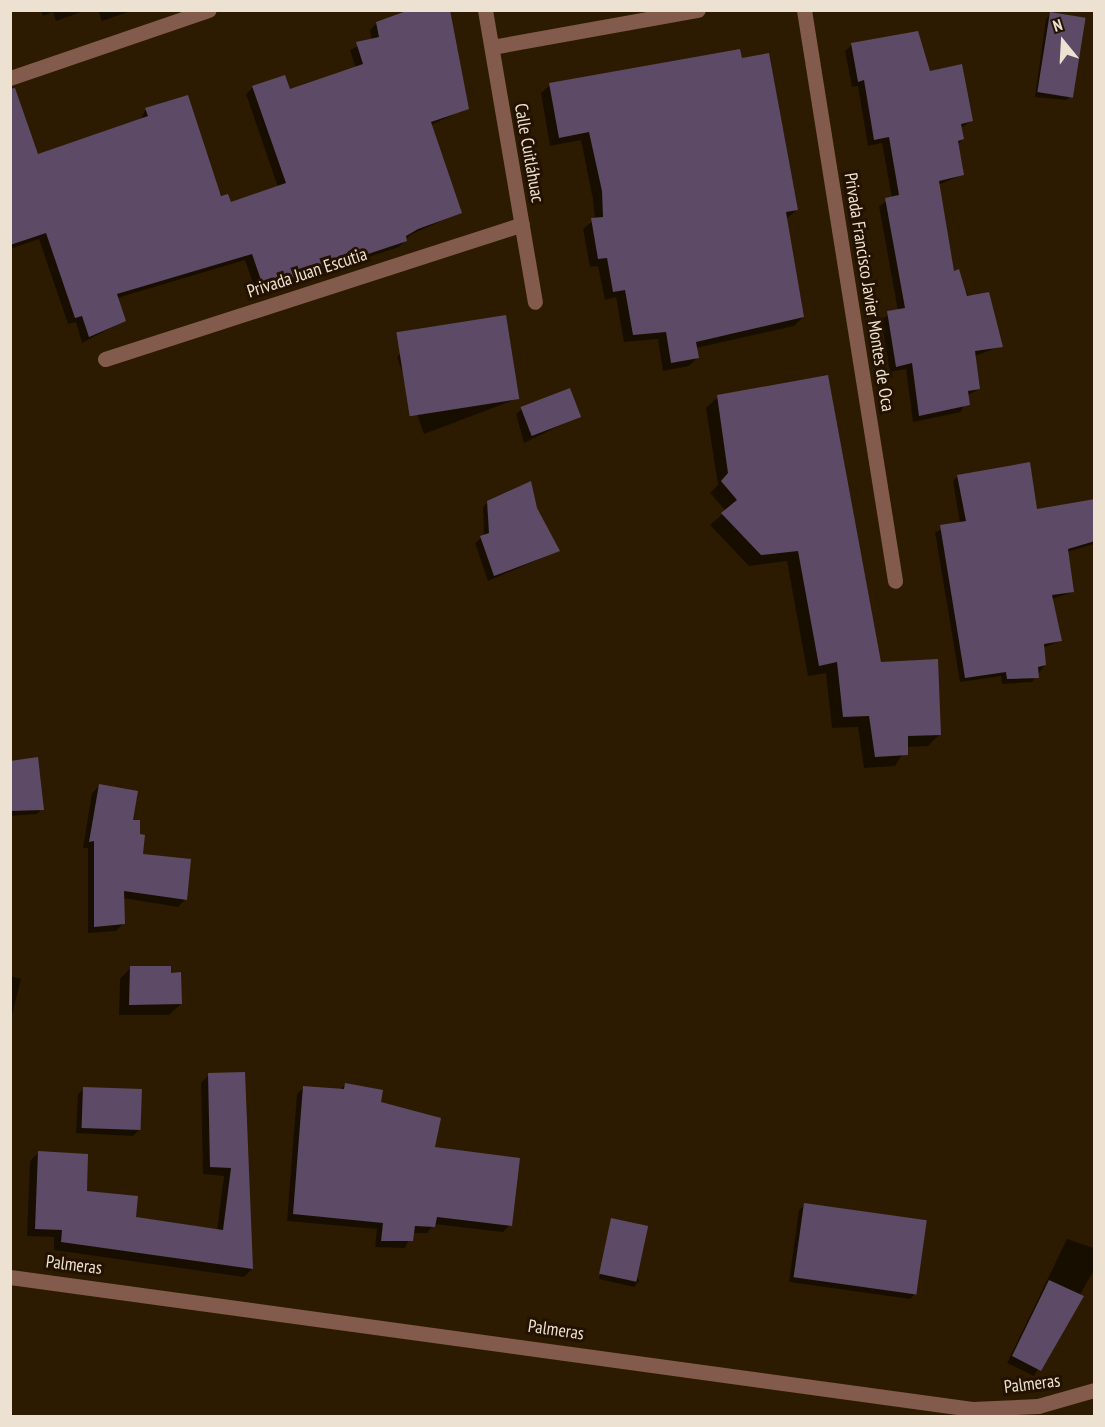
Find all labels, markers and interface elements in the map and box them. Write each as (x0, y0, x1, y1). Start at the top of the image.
north arrow (1033, 12, 1093, 72)
text: N (1050, 14, 1065, 36)
street label: Calle Cuitláhuac (510, 102, 548, 204)
street label: Privada Francisco Javier Montes de Oca (839, 171, 899, 413)
street label: Privada Juan Escutia (244, 243, 370, 303)
street label: Palmeras (45, 1251, 103, 1279)
street label: Palmeras (527, 1315, 585, 1345)
street label: Palmeras (1003, 1370, 1061, 1398)

